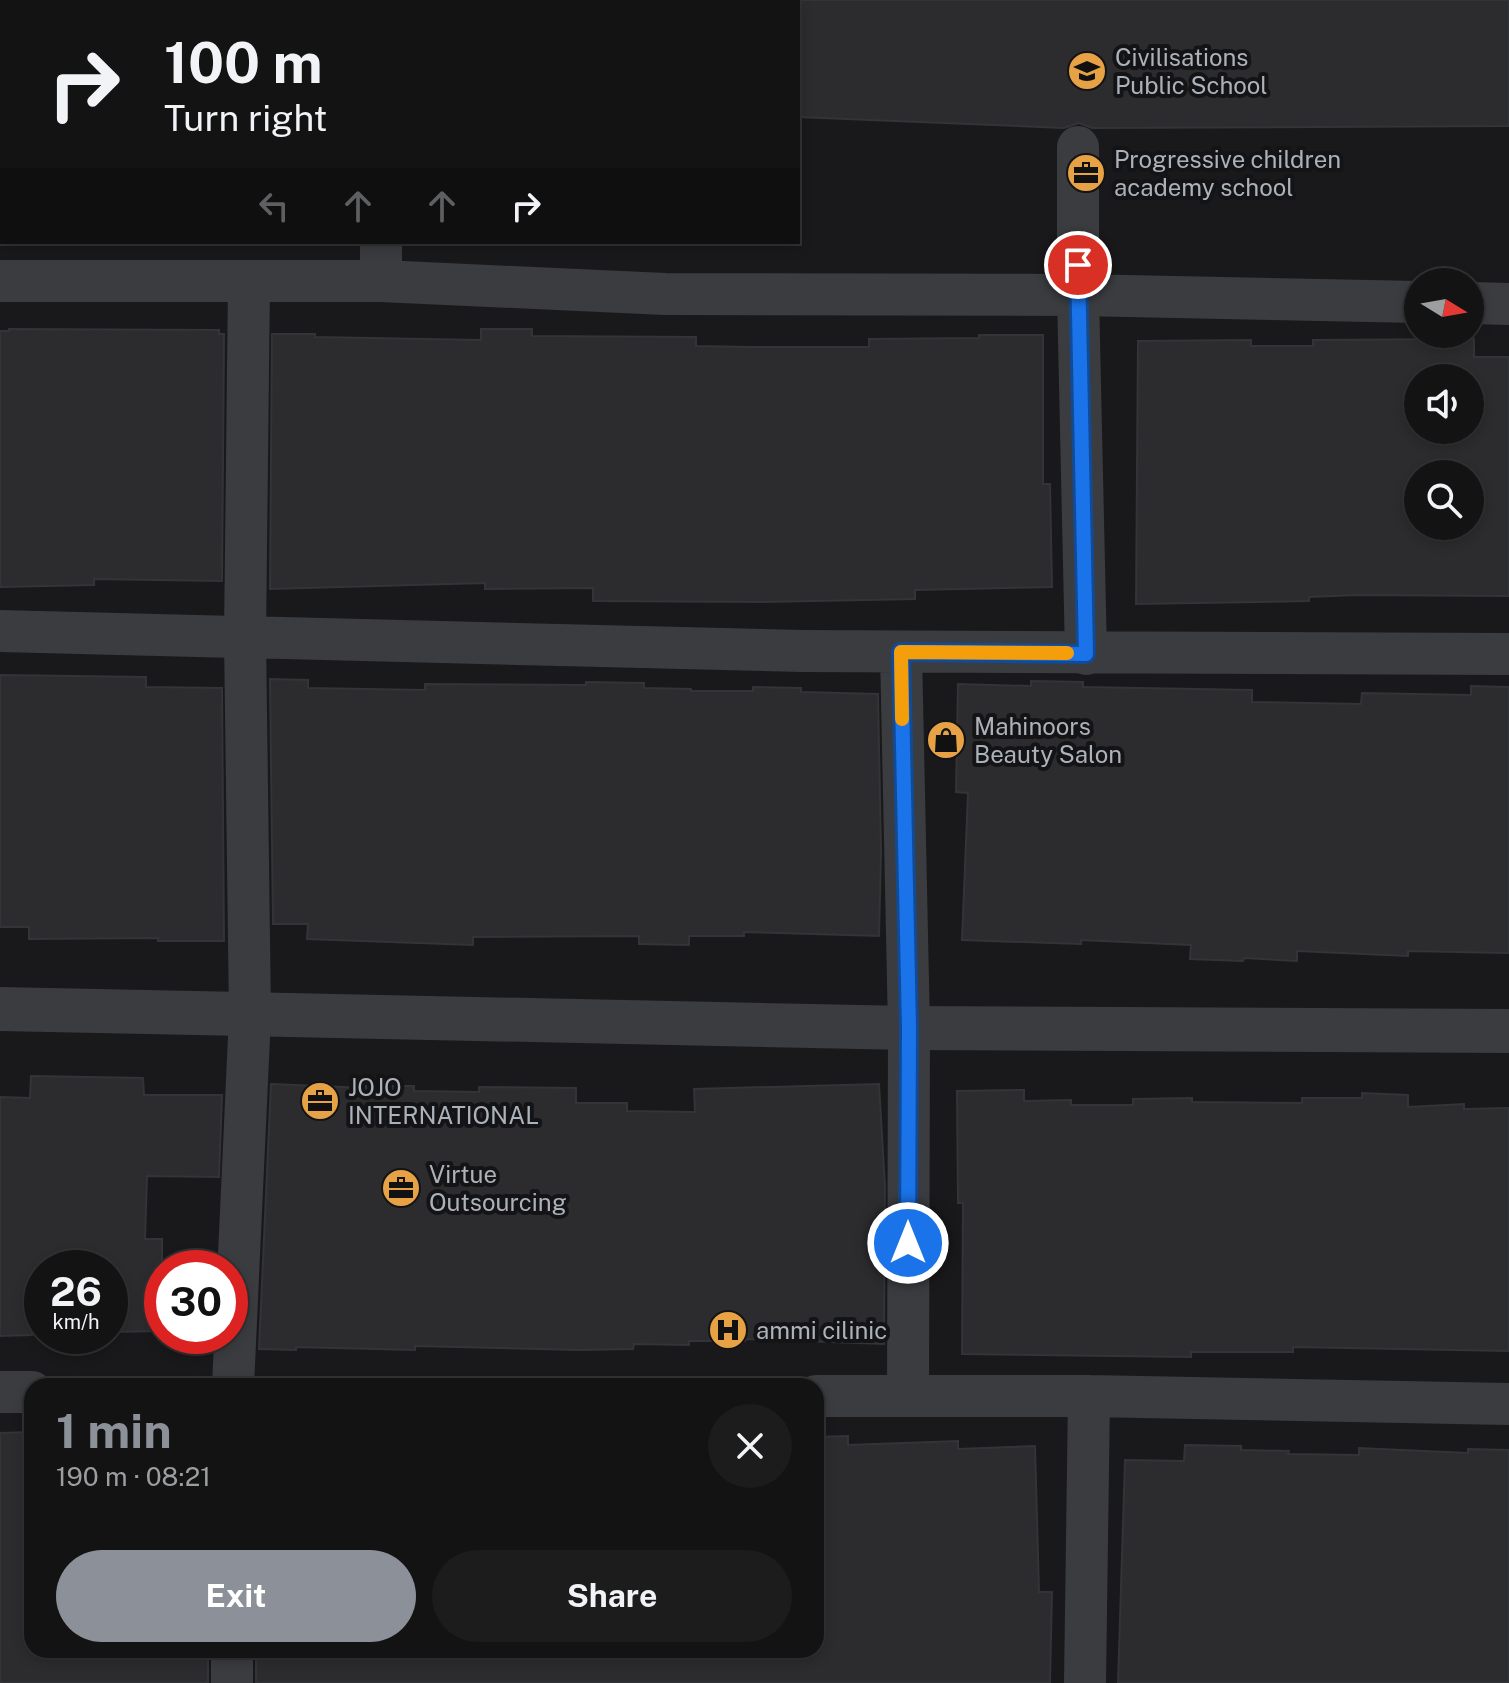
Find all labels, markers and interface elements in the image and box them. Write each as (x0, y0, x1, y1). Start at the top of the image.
text: 100 m (164, 30, 323, 96)
icon: right (32, 32, 136, 136)
place label: Civilisations Public School (1115, 43, 1268, 99)
school or university icon: Civilisations Public School (1066, 50, 1108, 92)
text: Turn right (164, 97, 327, 139)
place label: Progressive children academy school (1114, 145, 1341, 201)
office icon: Progressive children academy school (1065, 152, 1107, 194)
icon: left (252, 184, 296, 228)
icon: ahead (336, 184, 380, 228)
icon: ahead (420, 184, 464, 228)
icon: right (504, 184, 548, 228)
pin (1044, 231, 1112, 299)
icon: arrive (1056, 243, 1100, 287)
north arrow (1404, 268, 1484, 348)
map controls (1404, 268, 1484, 540)
button: sound (1404, 364, 1484, 444)
button: search (1404, 460, 1484, 540)
place label: Mahinoors Beauty Salon (974, 712, 1122, 768)
shop icon: Mahinoors Beauty Salon (925, 719, 967, 761)
place label: JOJO INTERNATIONAL (348, 1073, 539, 1129)
office icon: JOJO INTERNATIONAL (299, 1080, 341, 1122)
place label: Virtue Outsourcing (429, 1160, 567, 1216)
office icon: Virtue Outsourcing (380, 1167, 422, 1209)
position arrow (866, 1201, 950, 1285)
speed limit sign: 30 (144, 1250, 248, 1354)
text: 26 (50, 1268, 102, 1315)
hospital icon: ammi cilinic (707, 1309, 749, 1351)
text: km/h (52, 1310, 100, 1334)
place label: ammi cilinic (756, 1316, 887, 1344)
text: 1 min (56, 1402, 172, 1459)
button: close (708, 1404, 792, 1488)
text: 190 m · 08:21 (56, 1461, 211, 1492)
button: Exit (56, 1550, 416, 1642)
button: Share (432, 1550, 792, 1642)

